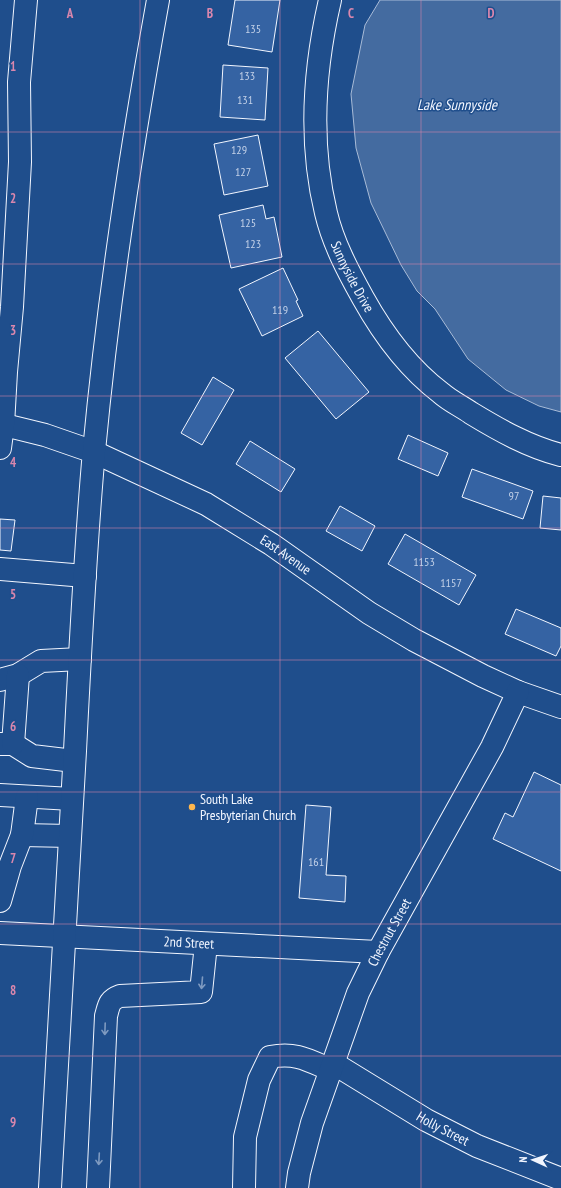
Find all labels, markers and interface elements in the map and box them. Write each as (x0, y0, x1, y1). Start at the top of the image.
text: A (66, 5, 74, 22)
text: B (207, 5, 213, 22)
text: C (348, 5, 354, 22)
text: D (488, 5, 495, 22)
house number: 135 (245, 21, 261, 36)
text: 1 (10, 58, 16, 75)
house number: 133 (239, 68, 255, 83)
house number: 131 (237, 92, 253, 107)
water label: Lake Sunnyside (417, 95, 498, 114)
house number: 129 (231, 142, 247, 157)
house number: 127 (235, 164, 251, 179)
text: 2 (10, 190, 16, 207)
house number: 125 (240, 215, 256, 230)
house number: 123 (245, 236, 261, 251)
street label: Sunnyside Drive (327, 238, 378, 316)
house number: 119 (272, 302, 288, 317)
text: 3 (10, 322, 16, 339)
text: 4 (10, 454, 17, 471)
house number: 97 (509, 488, 519, 503)
street label: East Avenue (257, 530, 315, 579)
house number: 1153 (413, 554, 435, 569)
house number: 1157 (440, 575, 462, 590)
text: 5 (10, 586, 16, 603)
text: 6 (10, 718, 16, 735)
place label: South Lake Presbyterian Church (200, 790, 296, 824)
marker: South Lake Presbyterian Church (187, 802, 197, 812)
text: 7 (10, 850, 16, 867)
house number: 161 (308, 854, 324, 869)
street label: Chestnut Street (363, 895, 415, 969)
street label: 2nd Street (163, 932, 215, 953)
one-way arrow (198, 976, 206, 989)
text: 8 (10, 982, 16, 999)
one-way arrow (102, 1022, 109, 1035)
street label: Holly Street (413, 1107, 472, 1150)
text: 9 (10, 1114, 16, 1131)
north arrow (513, 1140, 553, 1180)
one-way arrow (96, 1152, 103, 1165)
text: N (516, 1156, 530, 1163)

